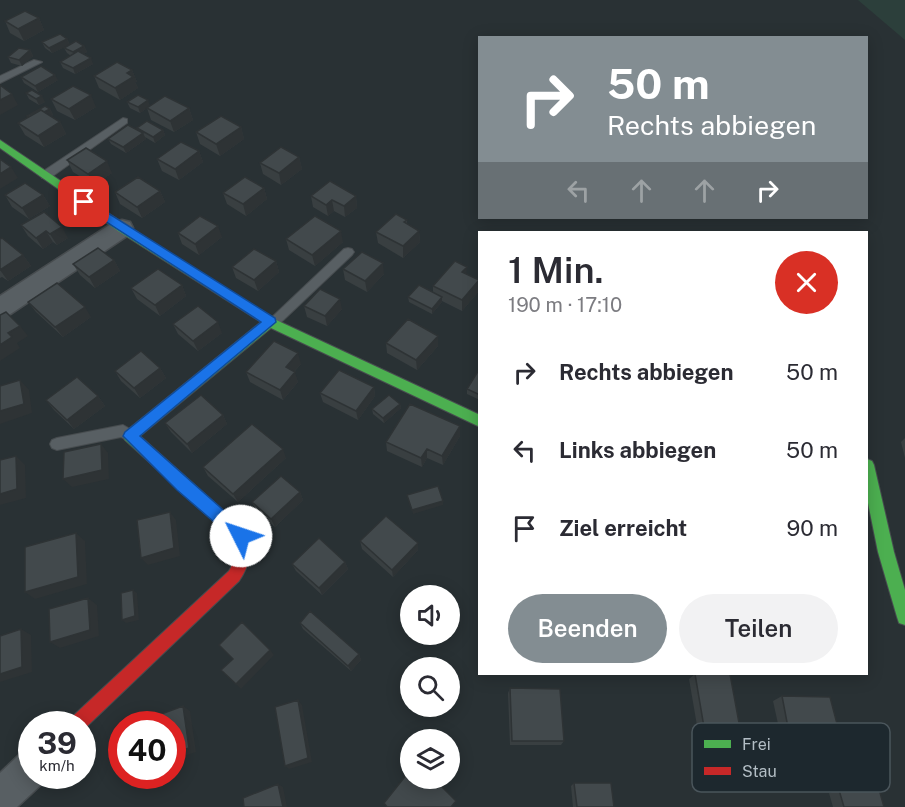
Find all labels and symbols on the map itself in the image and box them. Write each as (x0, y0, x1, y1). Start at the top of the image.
pin (58, 176, 109, 227)
position arrow (209, 504, 273, 568)
speed limit sign: 40 (108, 711, 186, 789)
legend (692, 723, 890, 792)
text: Frei (742, 735, 771, 754)
text: Stau (742, 762, 777, 781)

